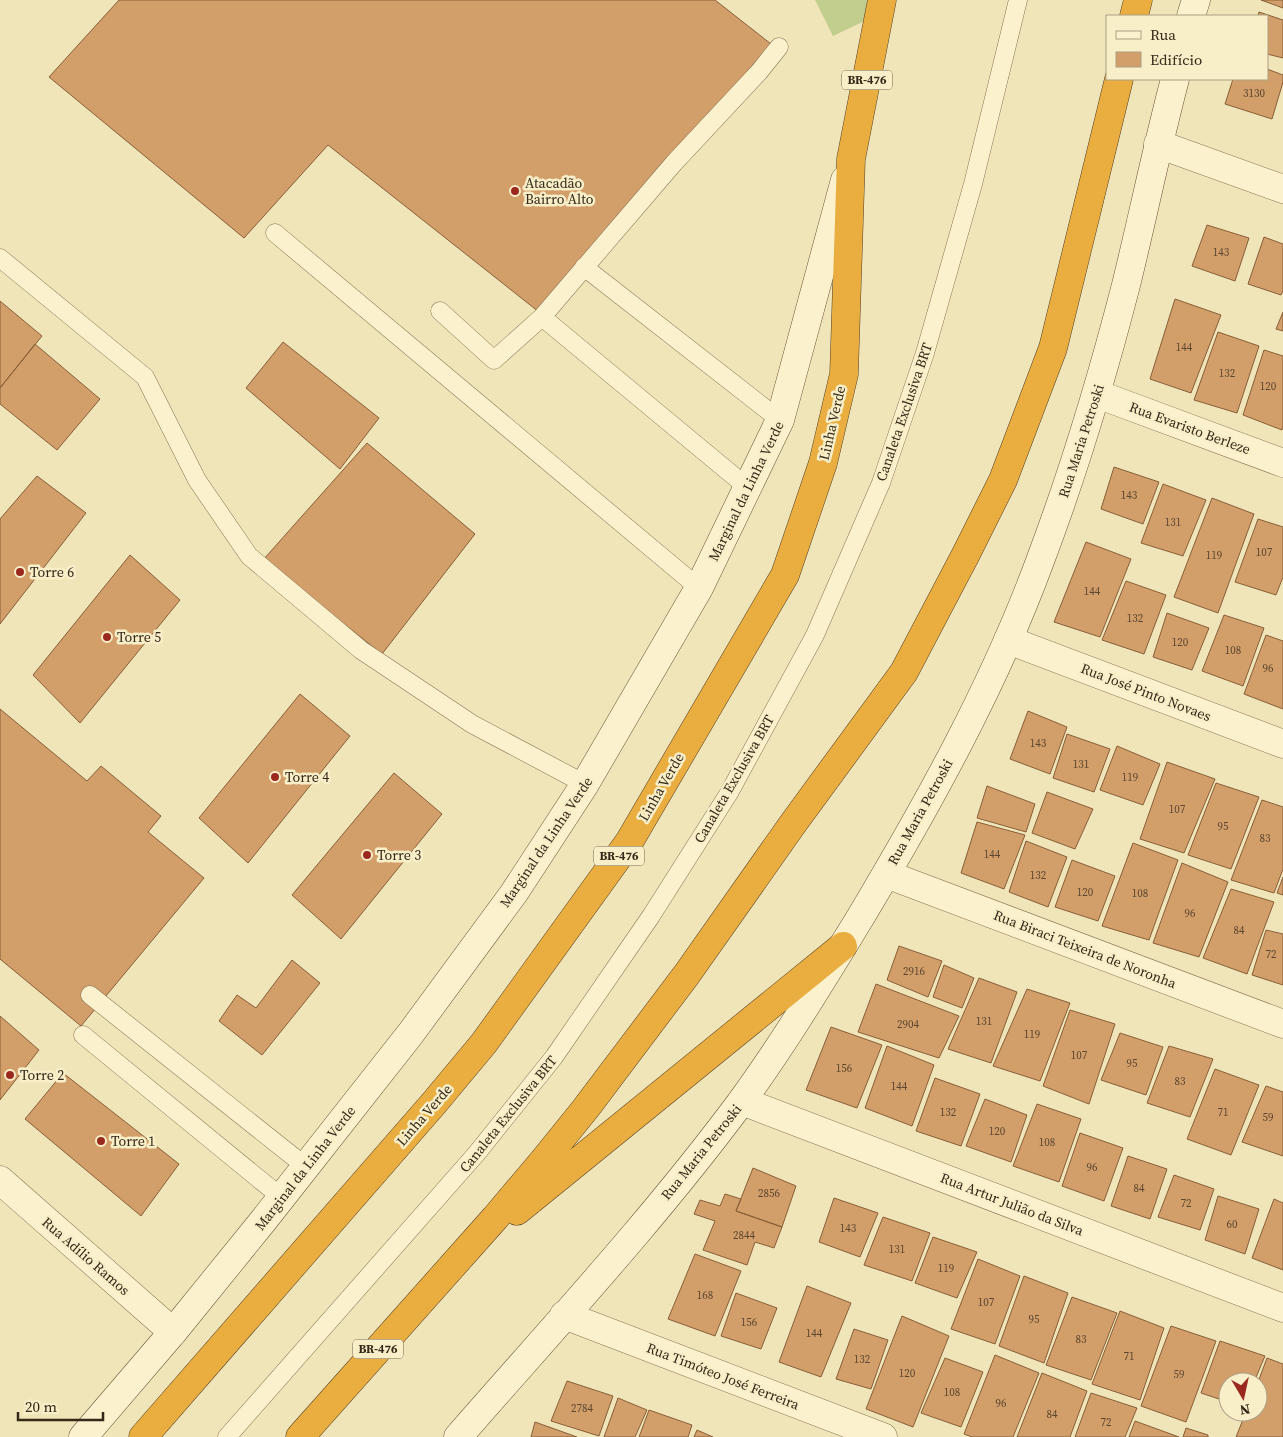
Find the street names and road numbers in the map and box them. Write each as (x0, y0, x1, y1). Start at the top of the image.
road number: BR-476 (842, 70, 892, 90)
street label: Canaleta Exclusiva BRT (871, 340, 937, 484)
street label: Rua Maria Petroski (1053, 382, 1109, 500)
street label: Linha Verde (814, 384, 850, 462)
street label: Rua Evaristo Berleze (1127, 397, 1253, 459)
street label: Marginal da Linha Verde (703, 418, 789, 564)
street label: Rua José Pinto Novaes (1078, 658, 1214, 726)
street label: Canaleta Exclusiva BRT (689, 711, 779, 847)
street label: Linha Verde (633, 749, 689, 825)
street label: Rua Maria Petroski (883, 755, 957, 869)
street label: Marginal da Linha Verde (495, 773, 597, 911)
road number: BR-476 (594, 846, 644, 866)
street label: Rua Biraci Teixeira de Noronha (991, 905, 1180, 993)
street label: Canaleta Exclusiva BRT (455, 1051, 562, 1177)
street label: Linha Verde (392, 1080, 456, 1150)
street label: Rua Maria Petroski (656, 1100, 746, 1204)
street label: Marginal da Linha Verde (250, 1101, 360, 1235)
street label: Rua Artur Julião da Silva (938, 1167, 1087, 1241)
street label: Rua Adílio Ramos (38, 1212, 134, 1300)
street label: Rua Timóteo José Ferreira (644, 1338, 803, 1415)
road number: BR-476 (353, 1340, 403, 1358)

